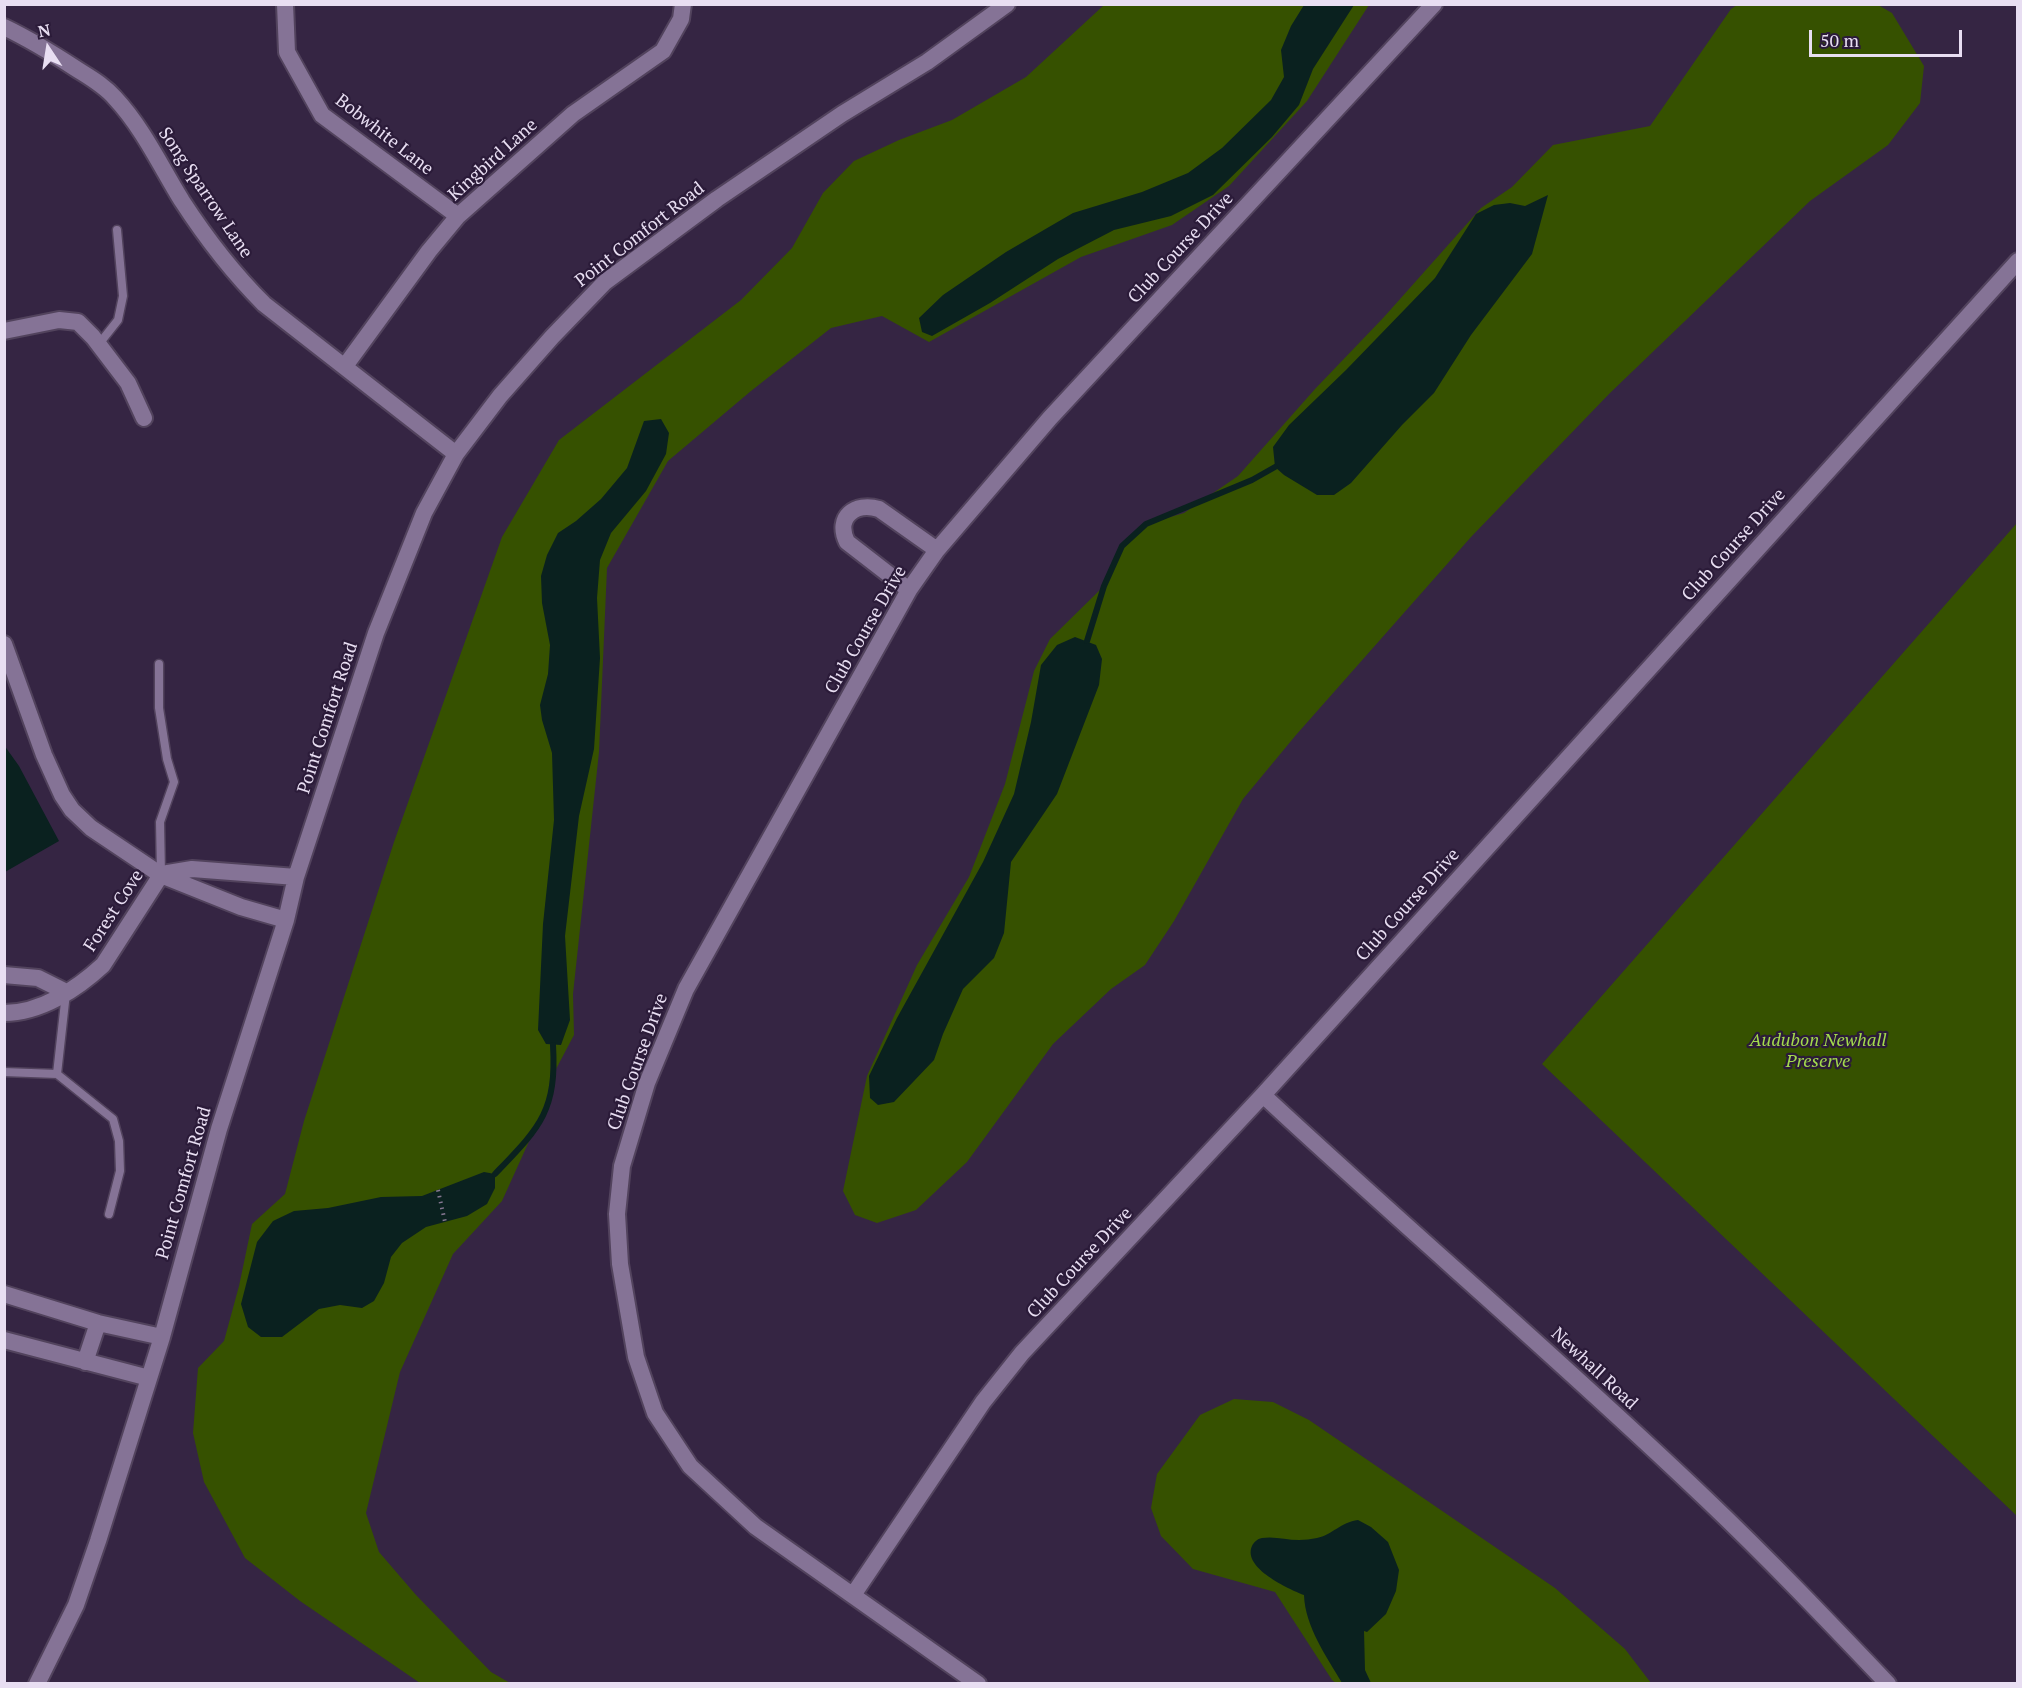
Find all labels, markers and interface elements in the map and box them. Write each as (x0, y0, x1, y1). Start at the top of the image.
north arrow (18, 18, 78, 78)
text: N (36, 18, 52, 42)
scale bar (1812, 18, 1965, 56)
text: 50 m (1820, 28, 1859, 52)
street label: Bobwhite Lane (331, 90, 437, 180)
street label: Kingbird Lane (444, 114, 542, 206)
street label: Song Sparrow Lane (153, 124, 257, 262)
street label: Point Comfort Road (571, 178, 709, 292)
street label: Club Course Drive (1124, 188, 1238, 308)
street label: Club Course Drive (1678, 484, 1790, 606)
street label: Club Course Drive (821, 562, 911, 698)
street label: Point Comfort Road (293, 640, 363, 796)
street label: Club Course Drive (1352, 844, 1464, 966)
street label: Forest Cove (80, 866, 148, 956)
street label: Club Course Drive (603, 991, 673, 1133)
park label: Audubon Newhall Preserve (1750, 1030, 1886, 1072)
street label: Point Comfort Road (152, 1104, 216, 1262)
street label: Club Course Drive (1023, 1203, 1137, 1323)
street label: Newhall Road (1546, 1323, 1642, 1415)

